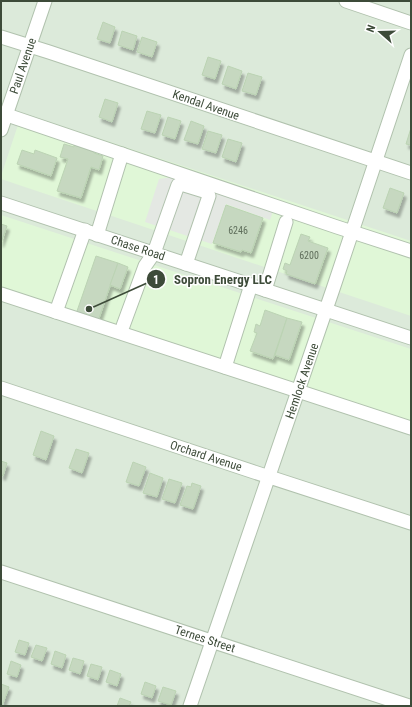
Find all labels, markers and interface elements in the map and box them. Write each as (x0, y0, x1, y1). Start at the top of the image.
north arrow (360, 12, 400, 52)
text: N (364, 23, 378, 34)
street label: Paul Avenue (7, 36, 39, 96)
street label: Kendal Avenue (171, 87, 242, 123)
house number: 6246 (228, 225, 248, 236)
street label: Chase Road (109, 233, 167, 263)
house number: 6200 (299, 250, 319, 261)
callout: Sopron Energy LLC (146, 267, 280, 292)
text: Sopron Energy LLC (174, 272, 272, 287)
text: 1 (153, 273, 159, 287)
street label: Hemlock Avenue (282, 341, 322, 421)
street label: Orchard Avenue (168, 438, 244, 474)
street label: Ternes Street (173, 623, 237, 655)

